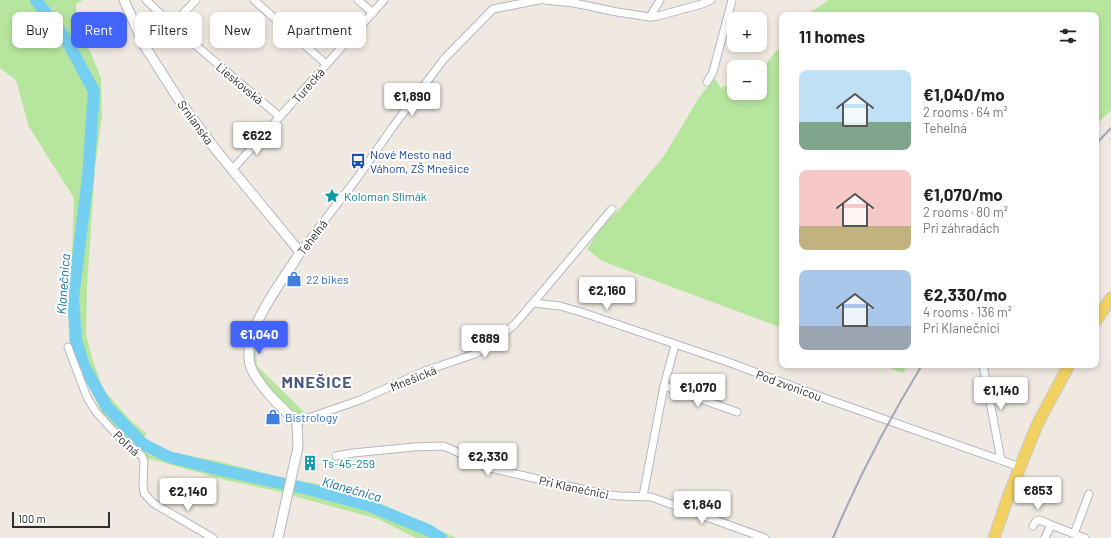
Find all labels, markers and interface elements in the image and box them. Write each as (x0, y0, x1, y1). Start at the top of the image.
chip: Buy (12, 12, 63, 48)
chip: Rent (71, 12, 127, 48)
chip: Filters (135, 12, 202, 48)
chip: New (210, 12, 265, 48)
chip: Apartment (273, 12, 366, 48)
map controls (727, 12, 767, 100)
button: + (727, 12, 767, 52)
icon: filters (1057, 25, 1079, 47)
text: 11 homes (799, 26, 865, 46)
street label: Lieskovská (214, 59, 266, 107)
button: − (727, 60, 767, 100)
street label: Turecká (289, 65, 327, 105)
pin: €1,890 (379, 83, 445, 117)
text: €1,040/mo (923, 84, 1005, 104)
icon: home (831, 86, 879, 134)
text: €1,890 (393, 88, 431, 104)
street label: Srnianska (175, 97, 217, 147)
text: 2 rooms · 64 m² (923, 104, 1008, 120)
text: Tehelná (923, 120, 967, 136)
pin: €622 (233, 122, 281, 156)
text: €622 (242, 127, 272, 143)
place label: Nové Mesto nad Váhom, ZŠ Mnešice (370, 147, 469, 175)
bus stop icon: Nové Mesto nad Váhom, ZŠ Mnešice (349, 152, 367, 170)
text: €1,070/mo (923, 184, 1003, 204)
icon: home (831, 186, 879, 234)
place icon: Koloman Slimák (323, 187, 341, 205)
place label: Koloman Slimák (344, 189, 427, 203)
text: 2 rooms · 80 m² (923, 204, 1008, 220)
street label: Tehelná (294, 217, 330, 257)
text: Pri záhradách (923, 220, 1000, 236)
water label: Klanečnica (53, 253, 73, 315)
shop icon: 22 bikes (285, 270, 303, 288)
place label: 22 bikes (306, 272, 349, 286)
pin: €2,160 (574, 277, 640, 311)
text: €2,160 (588, 282, 626, 298)
text: €2,330/mo (923, 284, 1007, 304)
icon: home (831, 286, 879, 334)
text: 4 rooms · 136 m² (923, 304, 1012, 320)
text: Pri Klanečnici (923, 320, 1000, 336)
pin: €1,040 (226, 321, 292, 355)
pin: €889 (461, 325, 509, 359)
text: €1,040 (240, 326, 278, 342)
text: €889 (470, 330, 500, 346)
street label: Mnešická (388, 362, 438, 394)
street label: Pod zvonicou (754, 367, 824, 403)
district label: MNEŠICE (281, 372, 353, 391)
pin: €1,070 (665, 374, 731, 408)
pin: €1,140 (968, 377, 1034, 411)
text: €1,070 (679, 379, 717, 395)
text: €1,140 (983, 382, 1019, 398)
shop icon: Bistrology (264, 408, 282, 426)
place label: Bistrology (285, 410, 338, 424)
street label: Poľná (111, 428, 143, 458)
pin: €2,330 (455, 443, 521, 477)
text: €2,330 (468, 448, 508, 464)
building icon: Ts-45-259 (301, 454, 319, 472)
place label: Ts-45-259 (322, 456, 375, 470)
water label: Klanečnica (321, 473, 384, 505)
street label: Pri Klanečnici (538, 473, 610, 501)
pin: €853 (1014, 477, 1062, 511)
pin: €2,140 (155, 478, 221, 512)
text: €853 (1023, 482, 1053, 498)
text: €2,140 (169, 483, 207, 499)
pin: €1,840 (669, 491, 735, 525)
text: €1,840 (683, 496, 721, 512)
scale bar (12, 510, 110, 529)
text: 100 m (18, 512, 46, 525)

